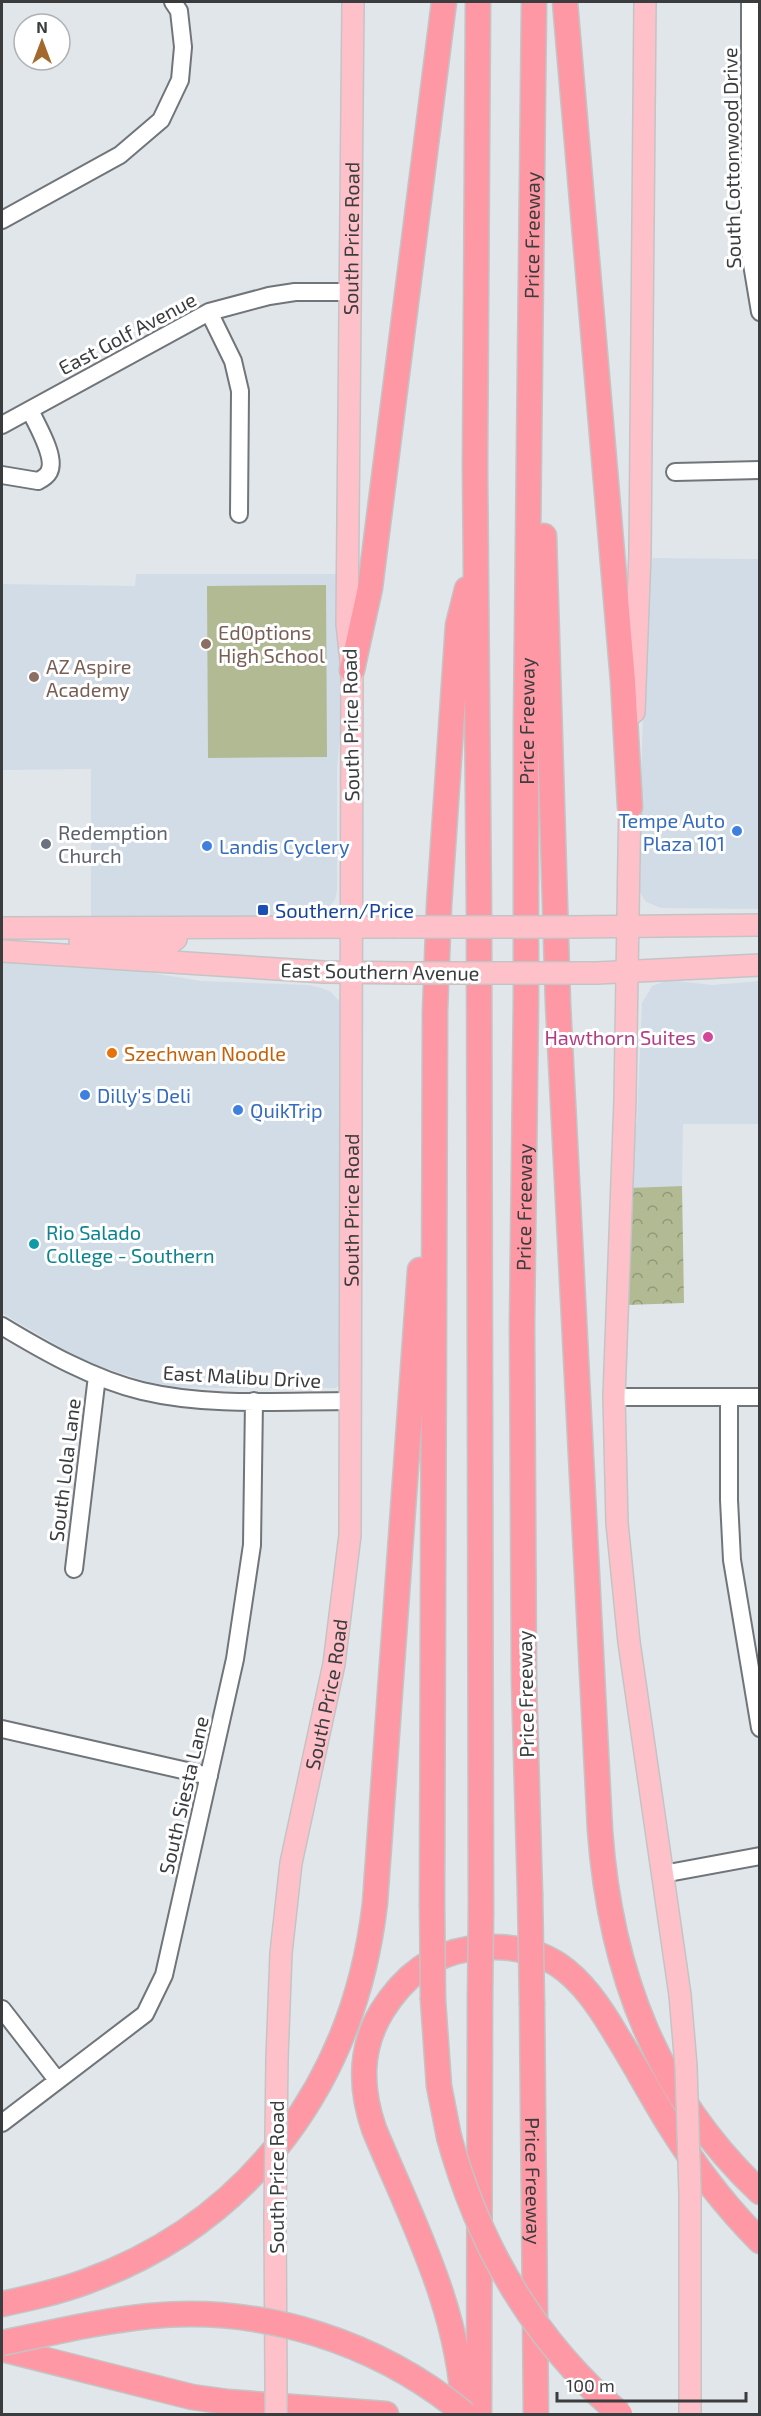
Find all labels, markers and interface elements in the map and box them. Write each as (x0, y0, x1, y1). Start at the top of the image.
north arrow (12, 12, 72, 72)
text: N (36, 17, 48, 36)
street label: South Cottonwood Drive (717, 47, 745, 269)
street label: South Price Road (338, 162, 363, 315)
street label: Price Freeway (519, 171, 544, 299)
street label: East Golf Avenue (54, 287, 200, 379)
place label: EdOptions High School (218, 620, 325, 667)
marker: EdOptions High School (199, 637, 213, 651)
street label: South Price Road (337, 648, 363, 802)
place label: AZ Aspire Academy (46, 654, 131, 701)
street label: Price Freeway (514, 657, 539, 785)
marker: AZ Aspire Academy (27, 670, 41, 684)
place label: Tempe Auto Plaza 101 (618, 808, 725, 855)
place label: Redemption Church (58, 820, 168, 867)
marker: Tempe Auto Plaza 101 (730, 824, 744, 838)
place label: Landis Cyclery (219, 834, 350, 858)
marker: Redemption Church (39, 837, 53, 851)
marker: Landis Cyclery (200, 839, 214, 853)
place label: Southern/Price (275, 898, 414, 922)
marker: Southern/Price (256, 903, 270, 917)
street label: East Southern Avenue (280, 957, 480, 985)
place label: Hawthorn Suites (544, 1025, 696, 1049)
marker: Hawthorn Suites (701, 1030, 715, 1044)
place label: Szechwan Noodle (124, 1041, 286, 1065)
marker: Szechwan Noodle (105, 1046, 119, 1060)
place label: Dilly's Deli (97, 1083, 191, 1107)
marker: Dilly's Deli (78, 1088, 92, 1102)
place label: QuikTrip (250, 1098, 323, 1122)
marker: QuikTrip (231, 1103, 245, 1117)
street label: South Price Road (339, 1133, 363, 1287)
street label: Price Freeway (511, 1143, 536, 1271)
place label: Rio Salado College - Southern (46, 1220, 215, 1267)
marker: Rio Salado College - Southern (27, 1237, 41, 1251)
street label: East Malibu Drive (162, 1360, 322, 1392)
street label: South Lola Lane (43, 1397, 85, 1543)
street label: South Price Road (299, 1617, 352, 1772)
street label: Price Freeway (512, 1630, 538, 1758)
street label: South Siesta Lane (153, 1714, 213, 1876)
street label: South Price Road (264, 2100, 288, 2254)
street label: Price Freeway (521, 2117, 546, 2245)
scale bar (557, 2365, 746, 2403)
text: 100 m (566, 2374, 615, 2396)

